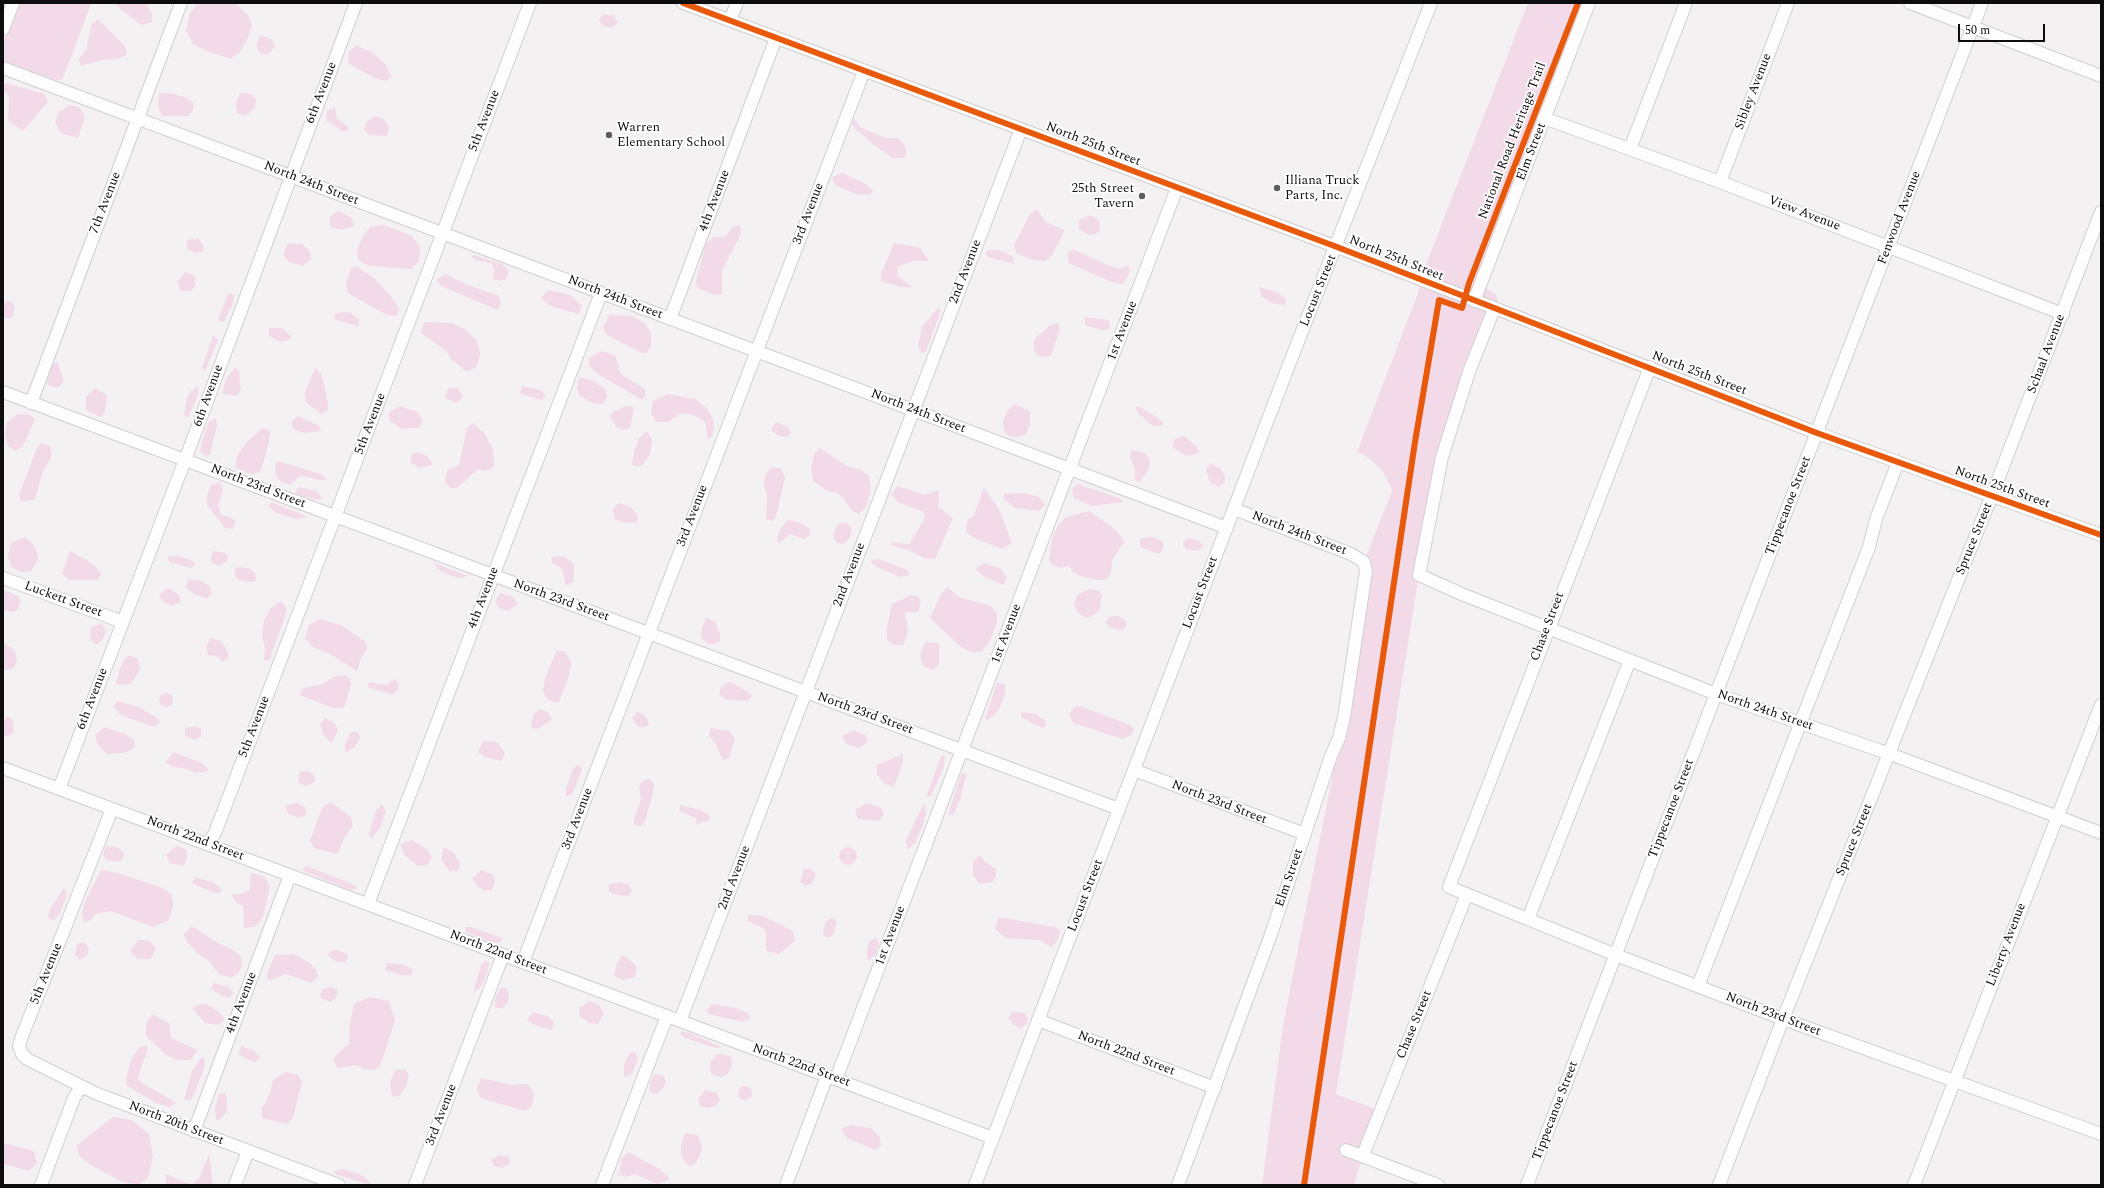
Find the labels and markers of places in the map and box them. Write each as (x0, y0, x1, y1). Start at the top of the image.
place label: Warren Elementary School (617, 120, 725, 151)
marker: Warren Elementary School (604, 130, 614, 140)
place label: Illiana Truck Parts, Inc. (1285, 173, 1360, 204)
place label: 25th Street Tavern (1071, 181, 1134, 212)
marker: Illiana Truck Parts, Inc. (1272, 183, 1282, 193)
marker: 25th Street Tavern (1137, 191, 1147, 201)

